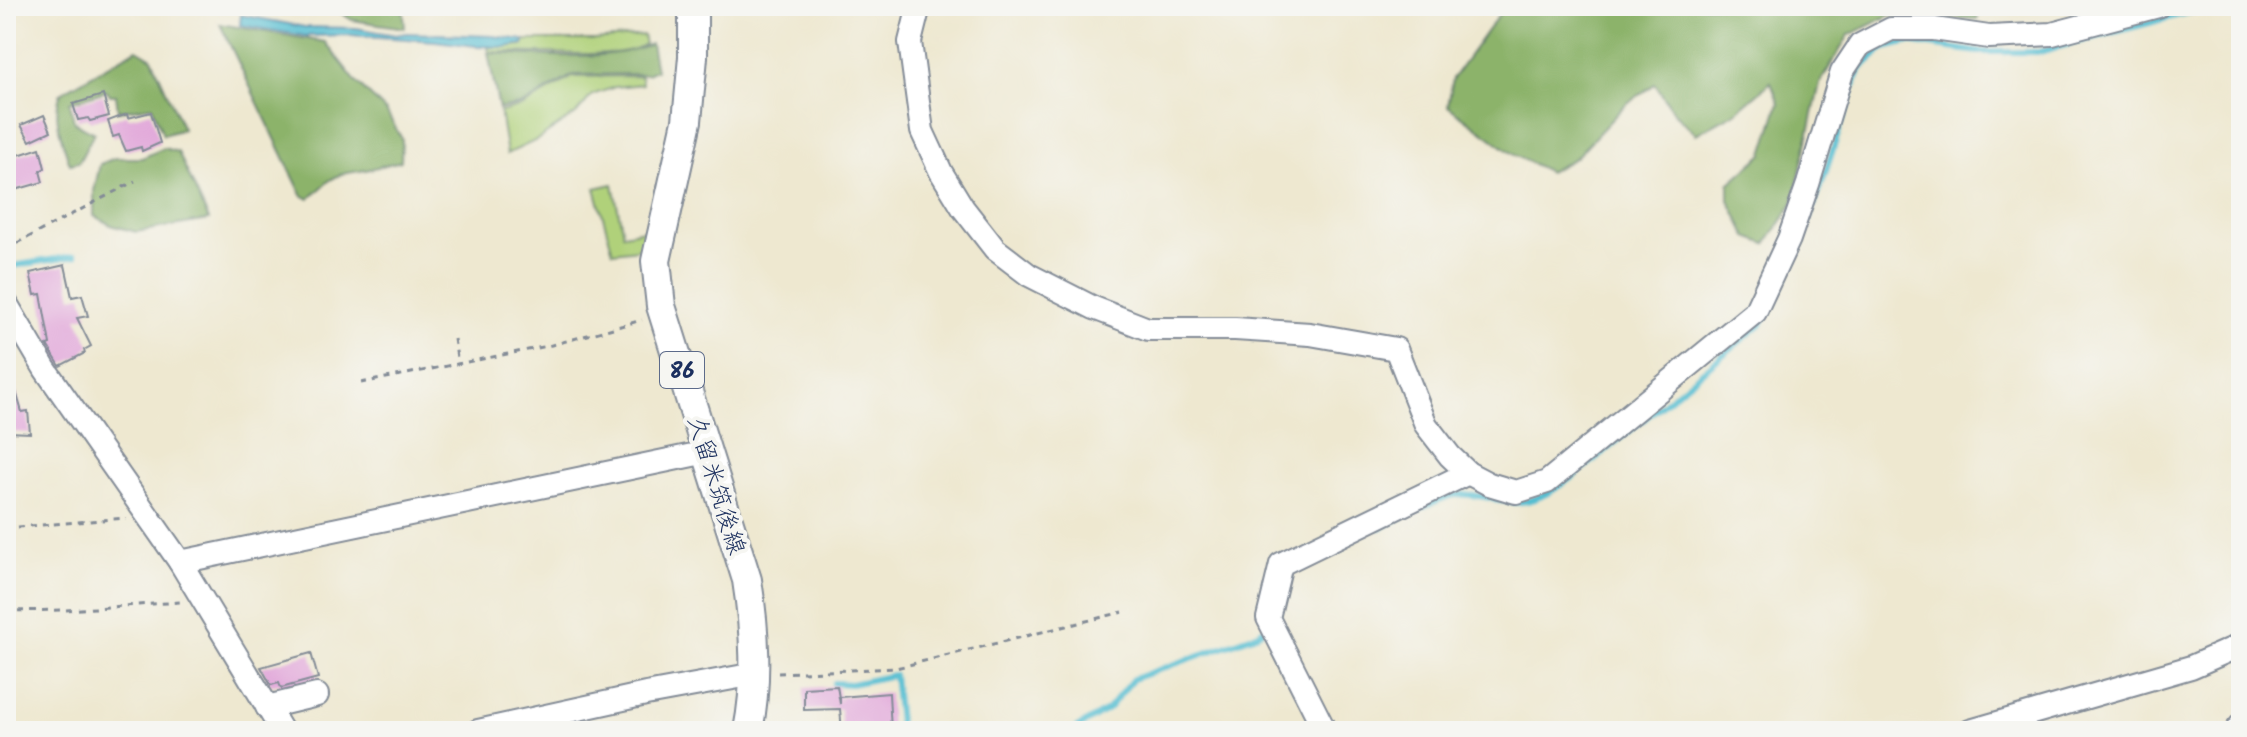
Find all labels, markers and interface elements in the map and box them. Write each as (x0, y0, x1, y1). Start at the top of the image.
road number: 86 (660, 352, 704, 388)
street label: 久留米筑後線 (676, 411, 755, 560)

